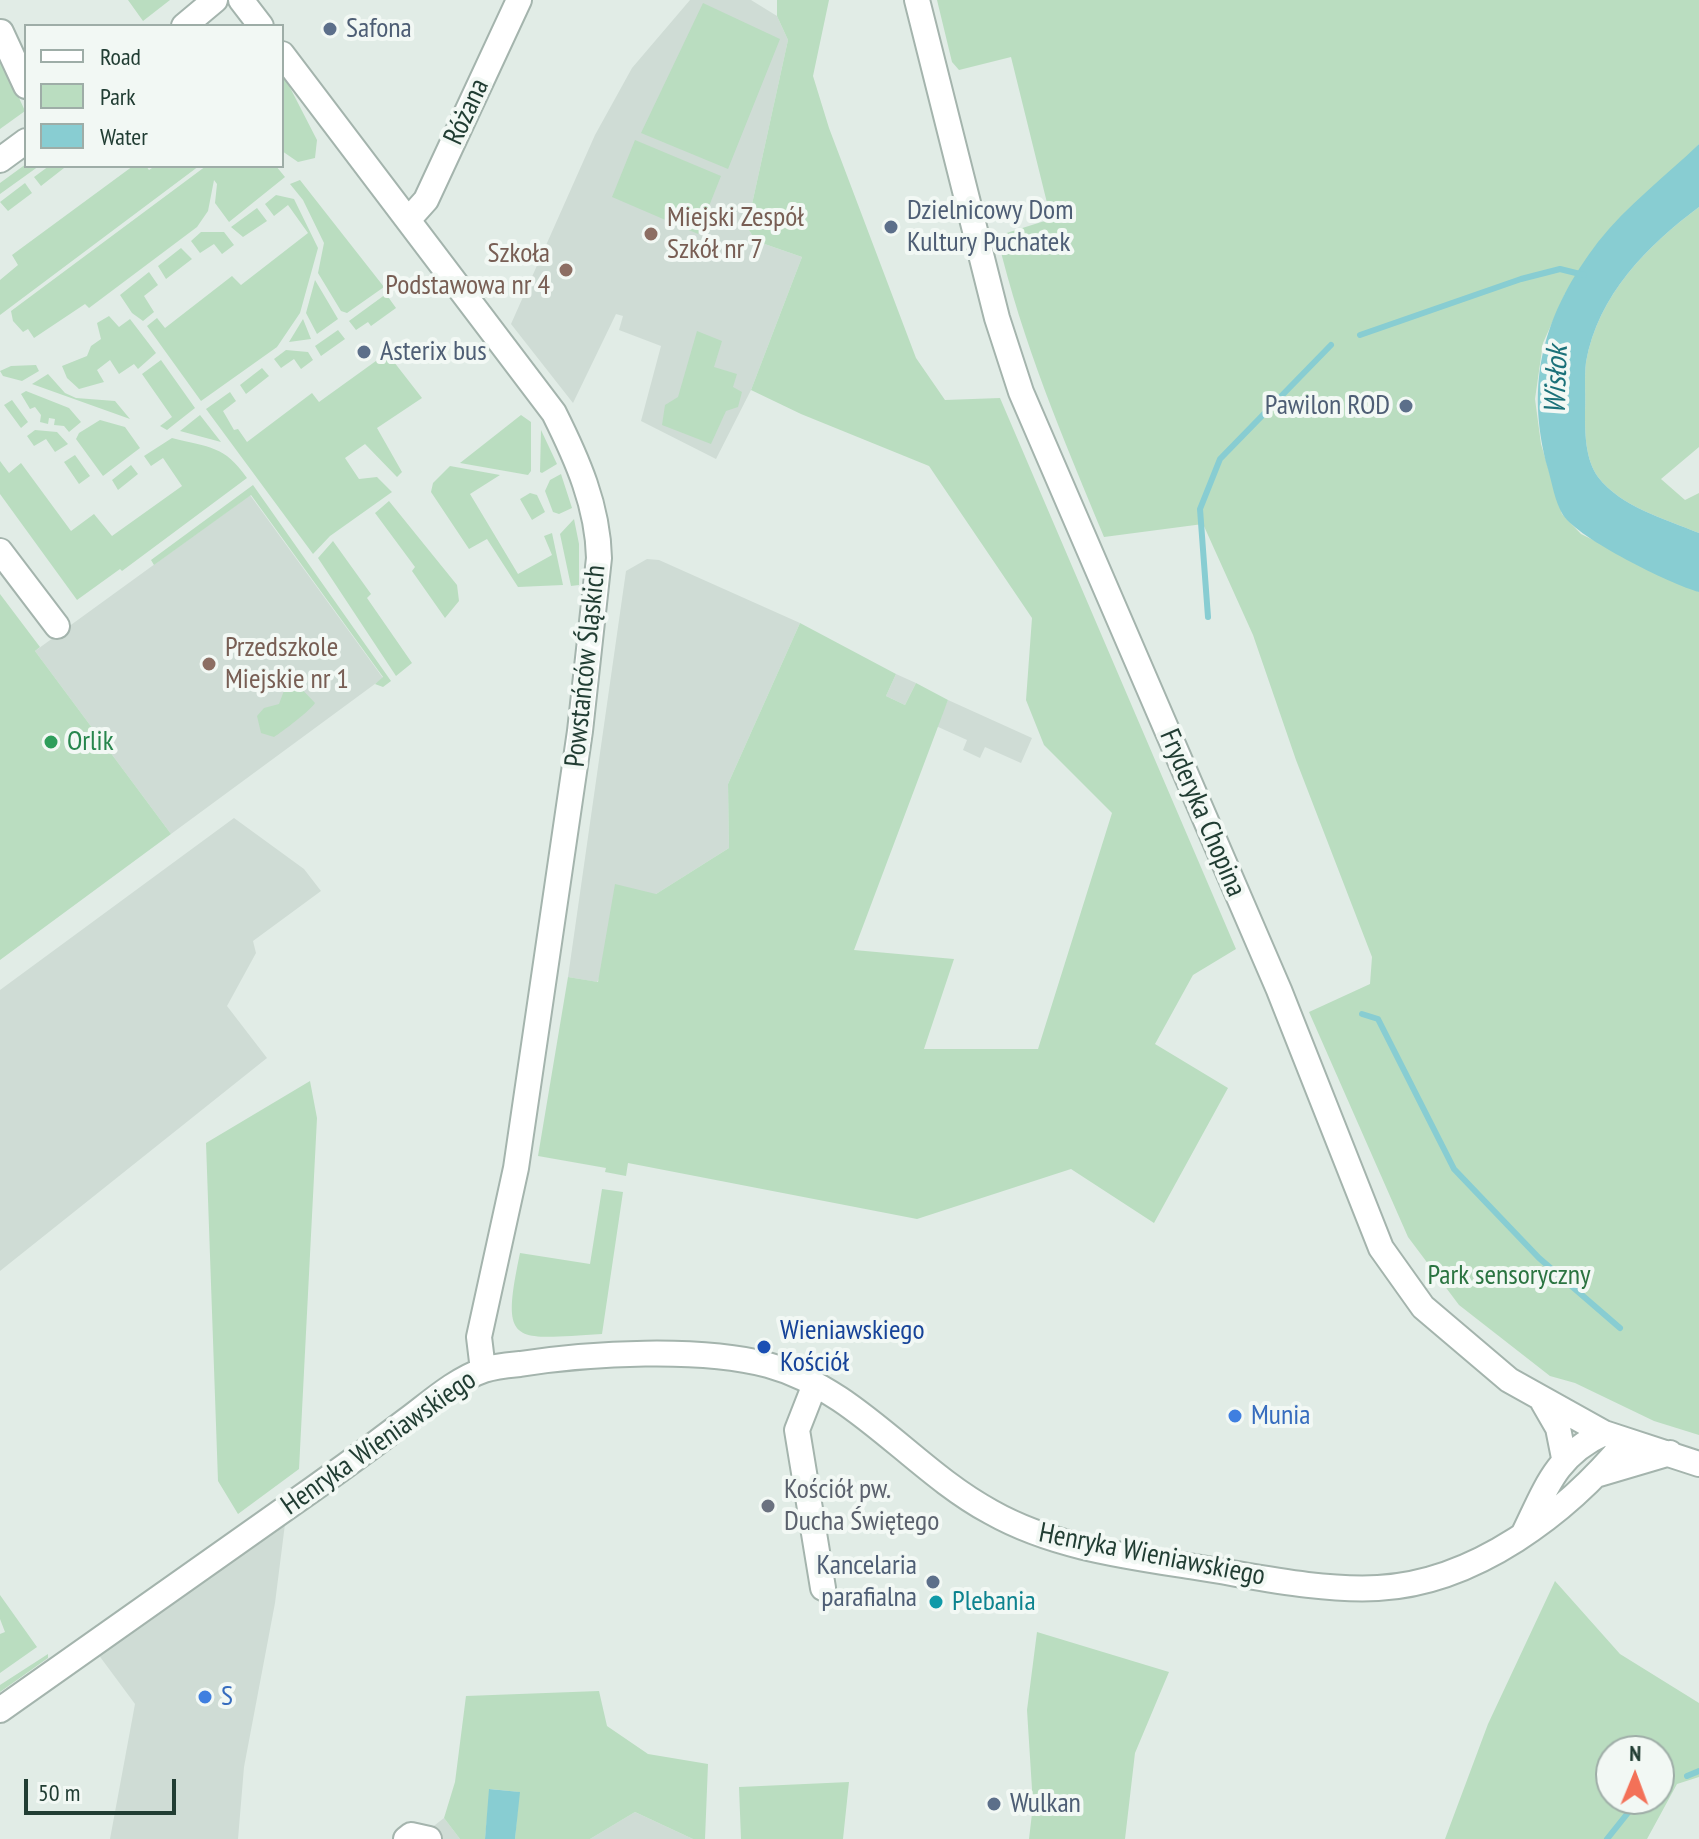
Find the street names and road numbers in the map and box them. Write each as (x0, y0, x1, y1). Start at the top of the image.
street label: Różana (437, 74, 497, 150)
street label: Powstańców Śląskich (559, 563, 613, 769)
street label: Fryderyka Chopina (1152, 724, 1252, 902)
street label: Henryka Wieniawskiego (275, 1363, 483, 1523)
street label: Henryka Wieniawskiego (1036, 1517, 1268, 1593)

